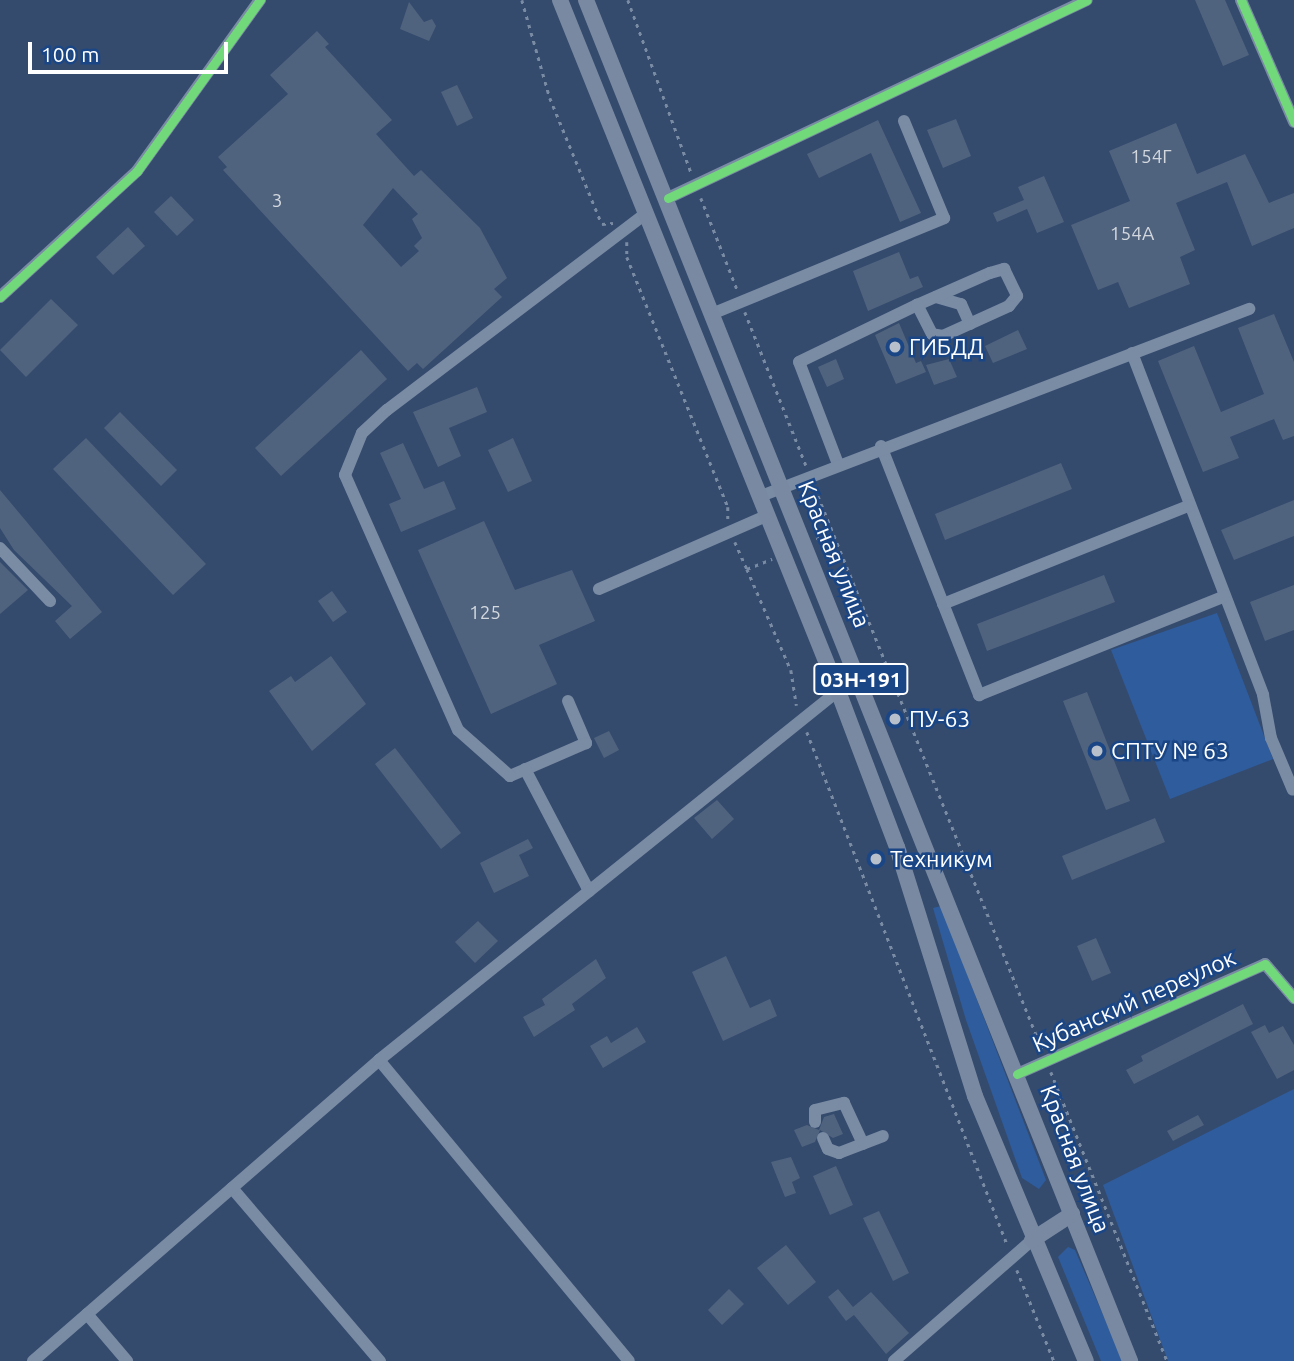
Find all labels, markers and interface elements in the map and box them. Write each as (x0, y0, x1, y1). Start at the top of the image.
scale bar (32, 28, 231, 72)
text: 100 m (41, 42, 99, 66)
house number: 154Г (1130, 146, 1172, 168)
house number: 3 (272, 190, 282, 212)
house number: 154А (1110, 223, 1154, 245)
place label: ГИБДД (909, 333, 983, 361)
marker: ГИБДД (887, 339, 903, 355)
street label: Красная улица (792, 477, 876, 631)
house number: 125 (469, 602, 501, 624)
road number: 03Н-191 (812, 662, 910, 696)
place label: ПУ-63 (909, 705, 970, 733)
marker: ПУ-63 (887, 711, 903, 727)
place label: СПТУ № 63 (1111, 737, 1229, 765)
marker: СПТУ № 63 (1089, 743, 1105, 759)
place label: Техникум (890, 845, 993, 873)
marker: Техникум (868, 851, 884, 867)
street label: Кубанский переулок (1028, 944, 1240, 1058)
street label: Красная улица (1034, 1081, 1116, 1237)

